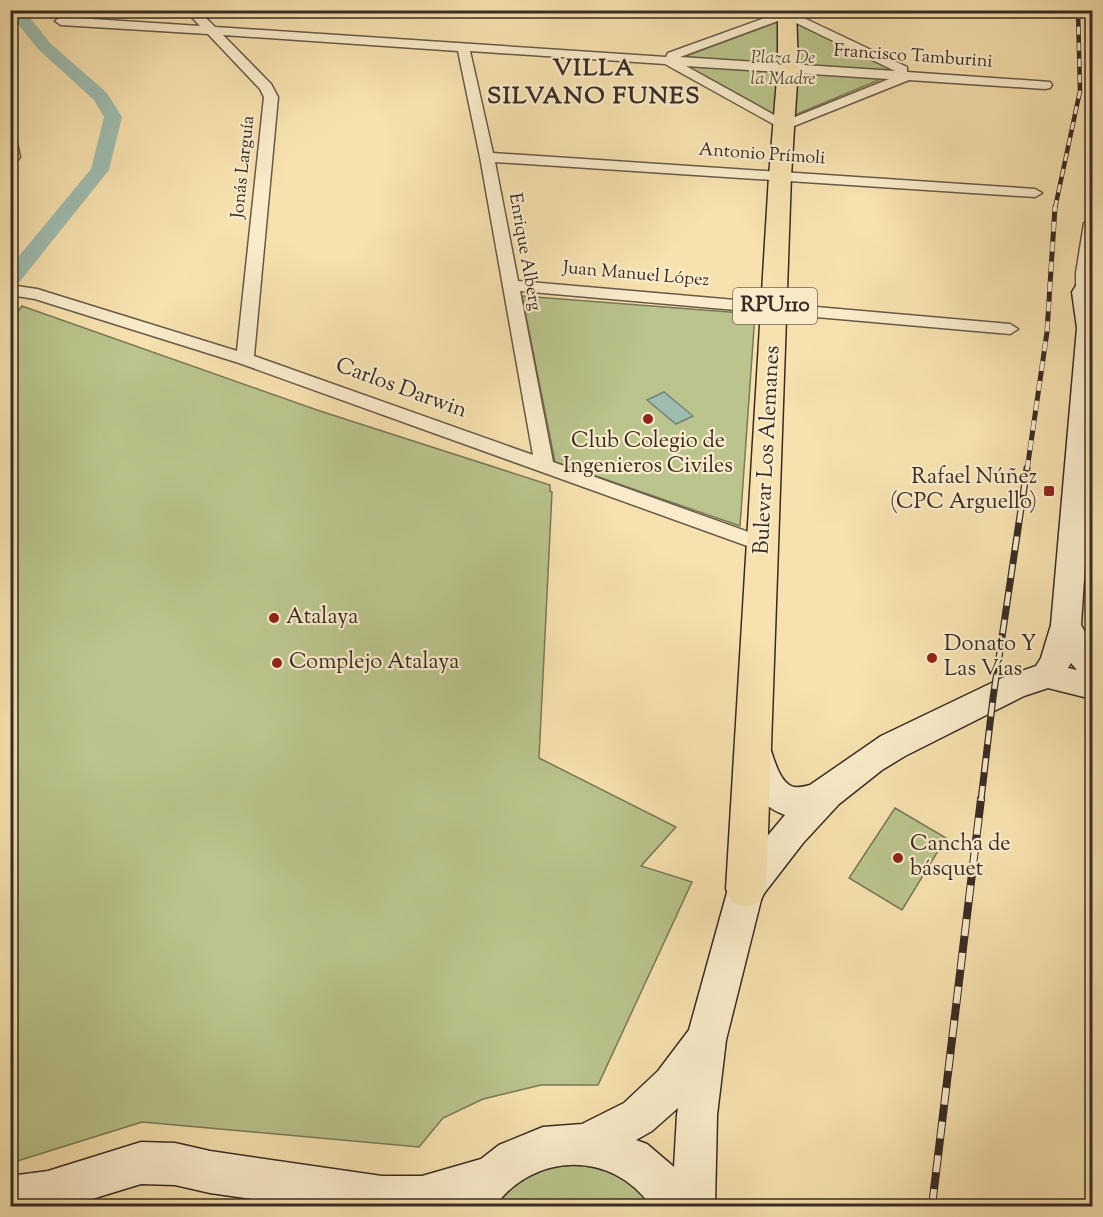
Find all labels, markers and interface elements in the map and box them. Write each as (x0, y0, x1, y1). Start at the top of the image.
street label: Francisco Tamburini (833, 38, 993, 76)
park label: Plaza De la Madre (751, 46, 815, 93)
district label: VILLA SILVANO FUNES (487, 52, 701, 114)
street label: Jonás Larguía (226, 114, 262, 221)
street label: Antonio Prímoli (698, 138, 826, 172)
street label: Enrique Alberg (501, 191, 547, 313)
street label: Juan Manuel López (561, 256, 710, 294)
road number: RPU110 (733, 288, 817, 324)
street label: Bulevar Los Alemanes (747, 345, 789, 555)
street label: Carlos Darwin (331, 350, 471, 428)
marker: Club Colegio de Ingenieros Civiles (641, 412, 655, 426)
place label: Club Colegio de Ingenieros Civiles (563, 426, 733, 483)
place label: Rafael Núñez (CPC Arguello) (890, 462, 1037, 519)
marker: Rafael Núñez (CPC Arguello) (1042, 484, 1056, 498)
place label: Atalaya (286, 602, 358, 634)
marker: Atalaya (267, 611, 281, 625)
place label: Donato Y Las Vías (944, 629, 1037, 686)
place label: Complejo Atalaya (289, 647, 459, 679)
marker: Donato Y Las Vías (925, 651, 939, 665)
marker: Complejo Atalaya (270, 656, 284, 670)
place label: Cancha de básquet (910, 829, 1010, 886)
marker: Cancha de básquet (891, 851, 905, 865)

